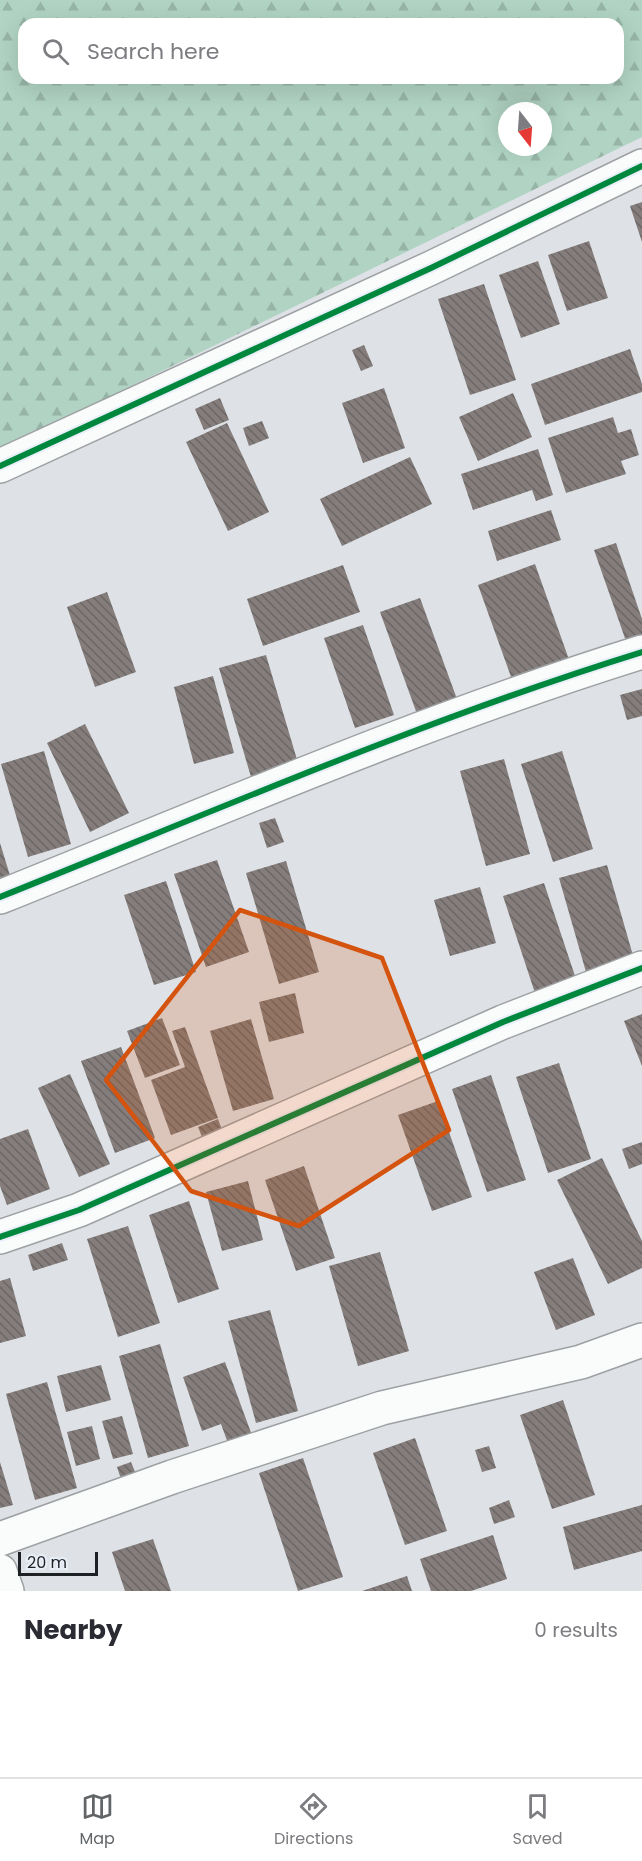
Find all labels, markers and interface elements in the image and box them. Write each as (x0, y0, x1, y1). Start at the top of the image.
search box (18, 18, 624, 84)
icon: search (39, 35, 72, 68)
text: Search here (87, 36, 220, 67)
north arrow (498, 102, 552, 156)
scale bar (18, 1549, 98, 1576)
text: 20 m (27, 1551, 67, 1574)
text: Nearby (24, 1612, 122, 1648)
text: 0 results (534, 1616, 618, 1644)
tab: Map (80, 1790, 115, 1851)
tab: Directions (274, 1790, 353, 1851)
tab: Saved (513, 1790, 562, 1851)

